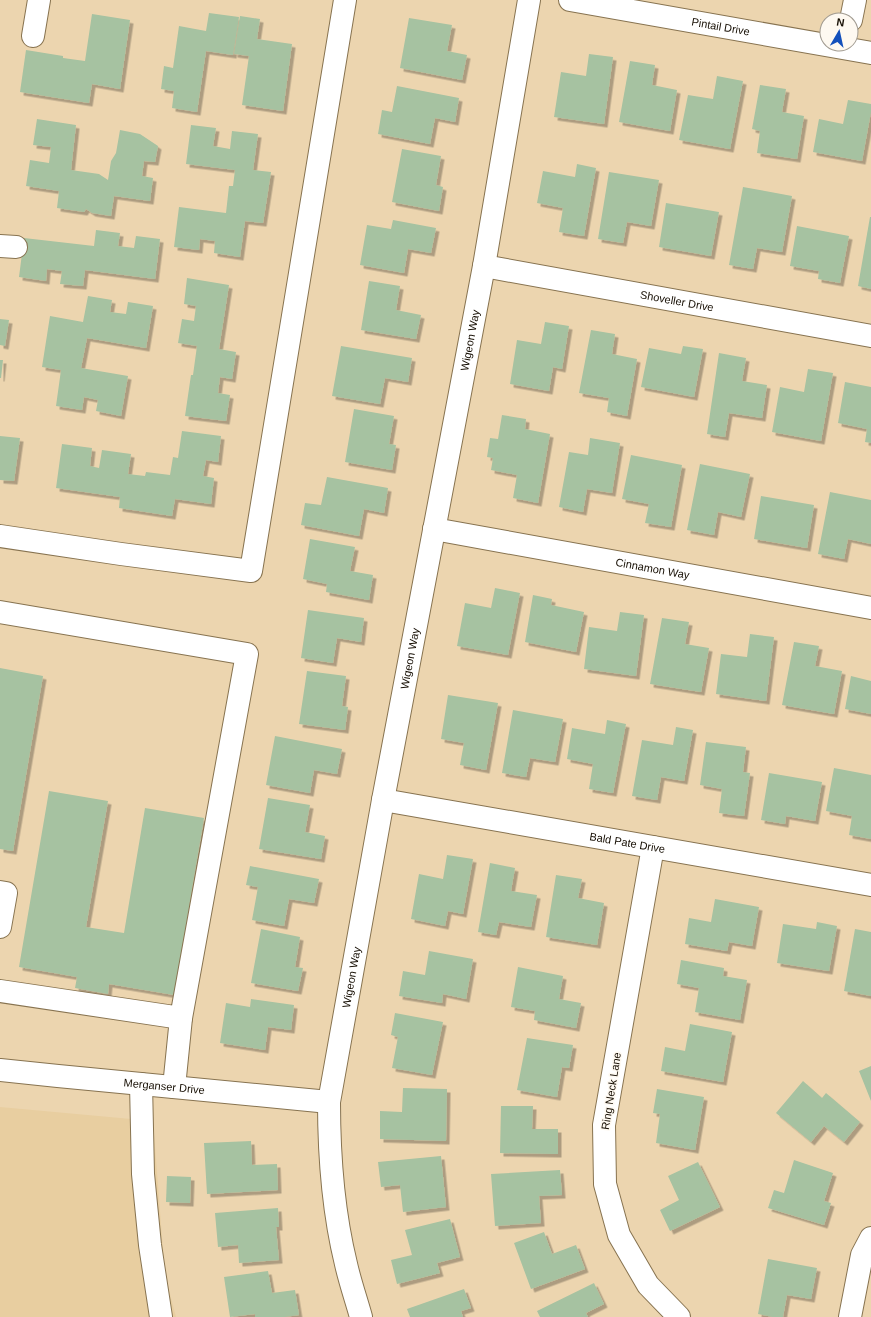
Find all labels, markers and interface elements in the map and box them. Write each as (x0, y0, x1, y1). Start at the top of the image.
north arrow (819, 12, 859, 52)
street label: Pintail Drive (691, 16, 751, 38)
text: N (836, 16, 845, 29)
street label: Shoveller Drive (639, 288, 715, 313)
street label: Wigeon Way (458, 308, 482, 372)
street label: Cinnamon Way (615, 556, 691, 581)
street label: Wigeon Way (398, 627, 421, 690)
street label: Bald Pate Drive (589, 830, 666, 855)
street label: Wigeon Way (340, 945, 363, 1009)
street label: Ring Neck Lane (599, 1051, 623, 1131)
street label: Merganser Drive (123, 1076, 205, 1096)

